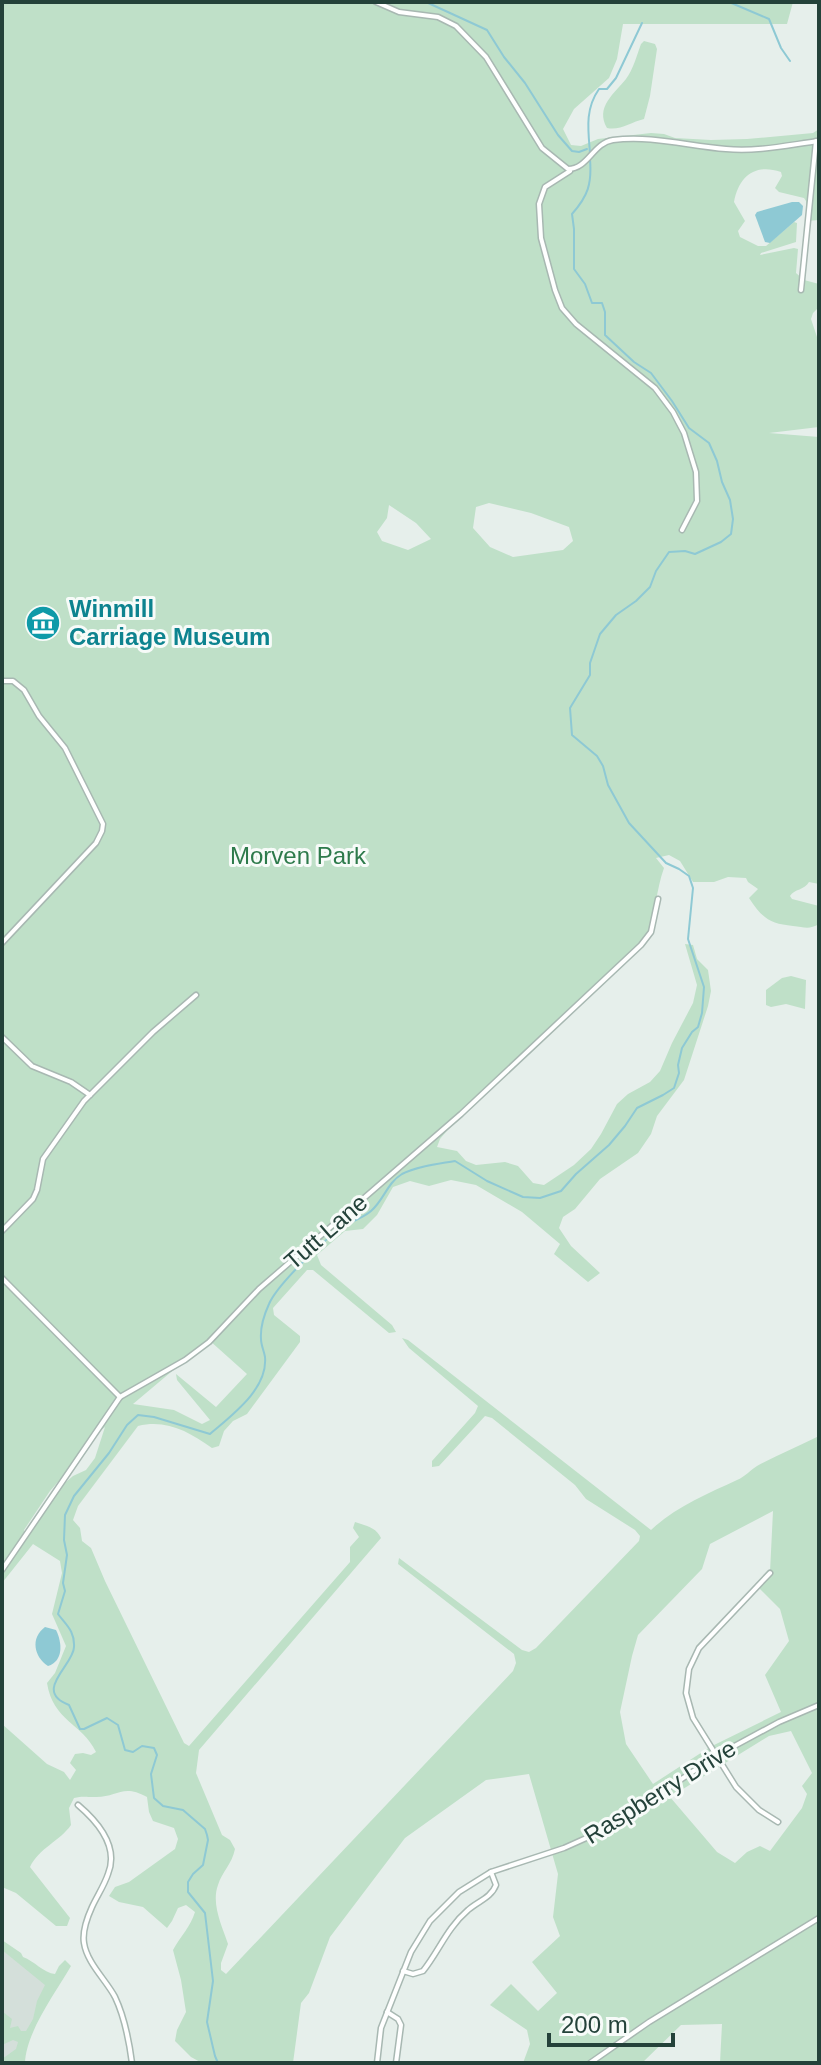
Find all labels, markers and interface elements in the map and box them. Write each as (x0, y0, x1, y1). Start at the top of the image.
place label: Winmill Carriage Museum (69, 595, 270, 650)
museum icon: Winmill Carriage Museum (24, 604, 62, 642)
park label: Morven Park (230, 842, 367, 869)
street label: Tutt Lane (279, 1188, 372, 1275)
street label: Raspberry Drive (579, 1734, 740, 1849)
scale bar (549, 1997, 673, 2047)
text: 200 m (561, 2011, 628, 2038)

